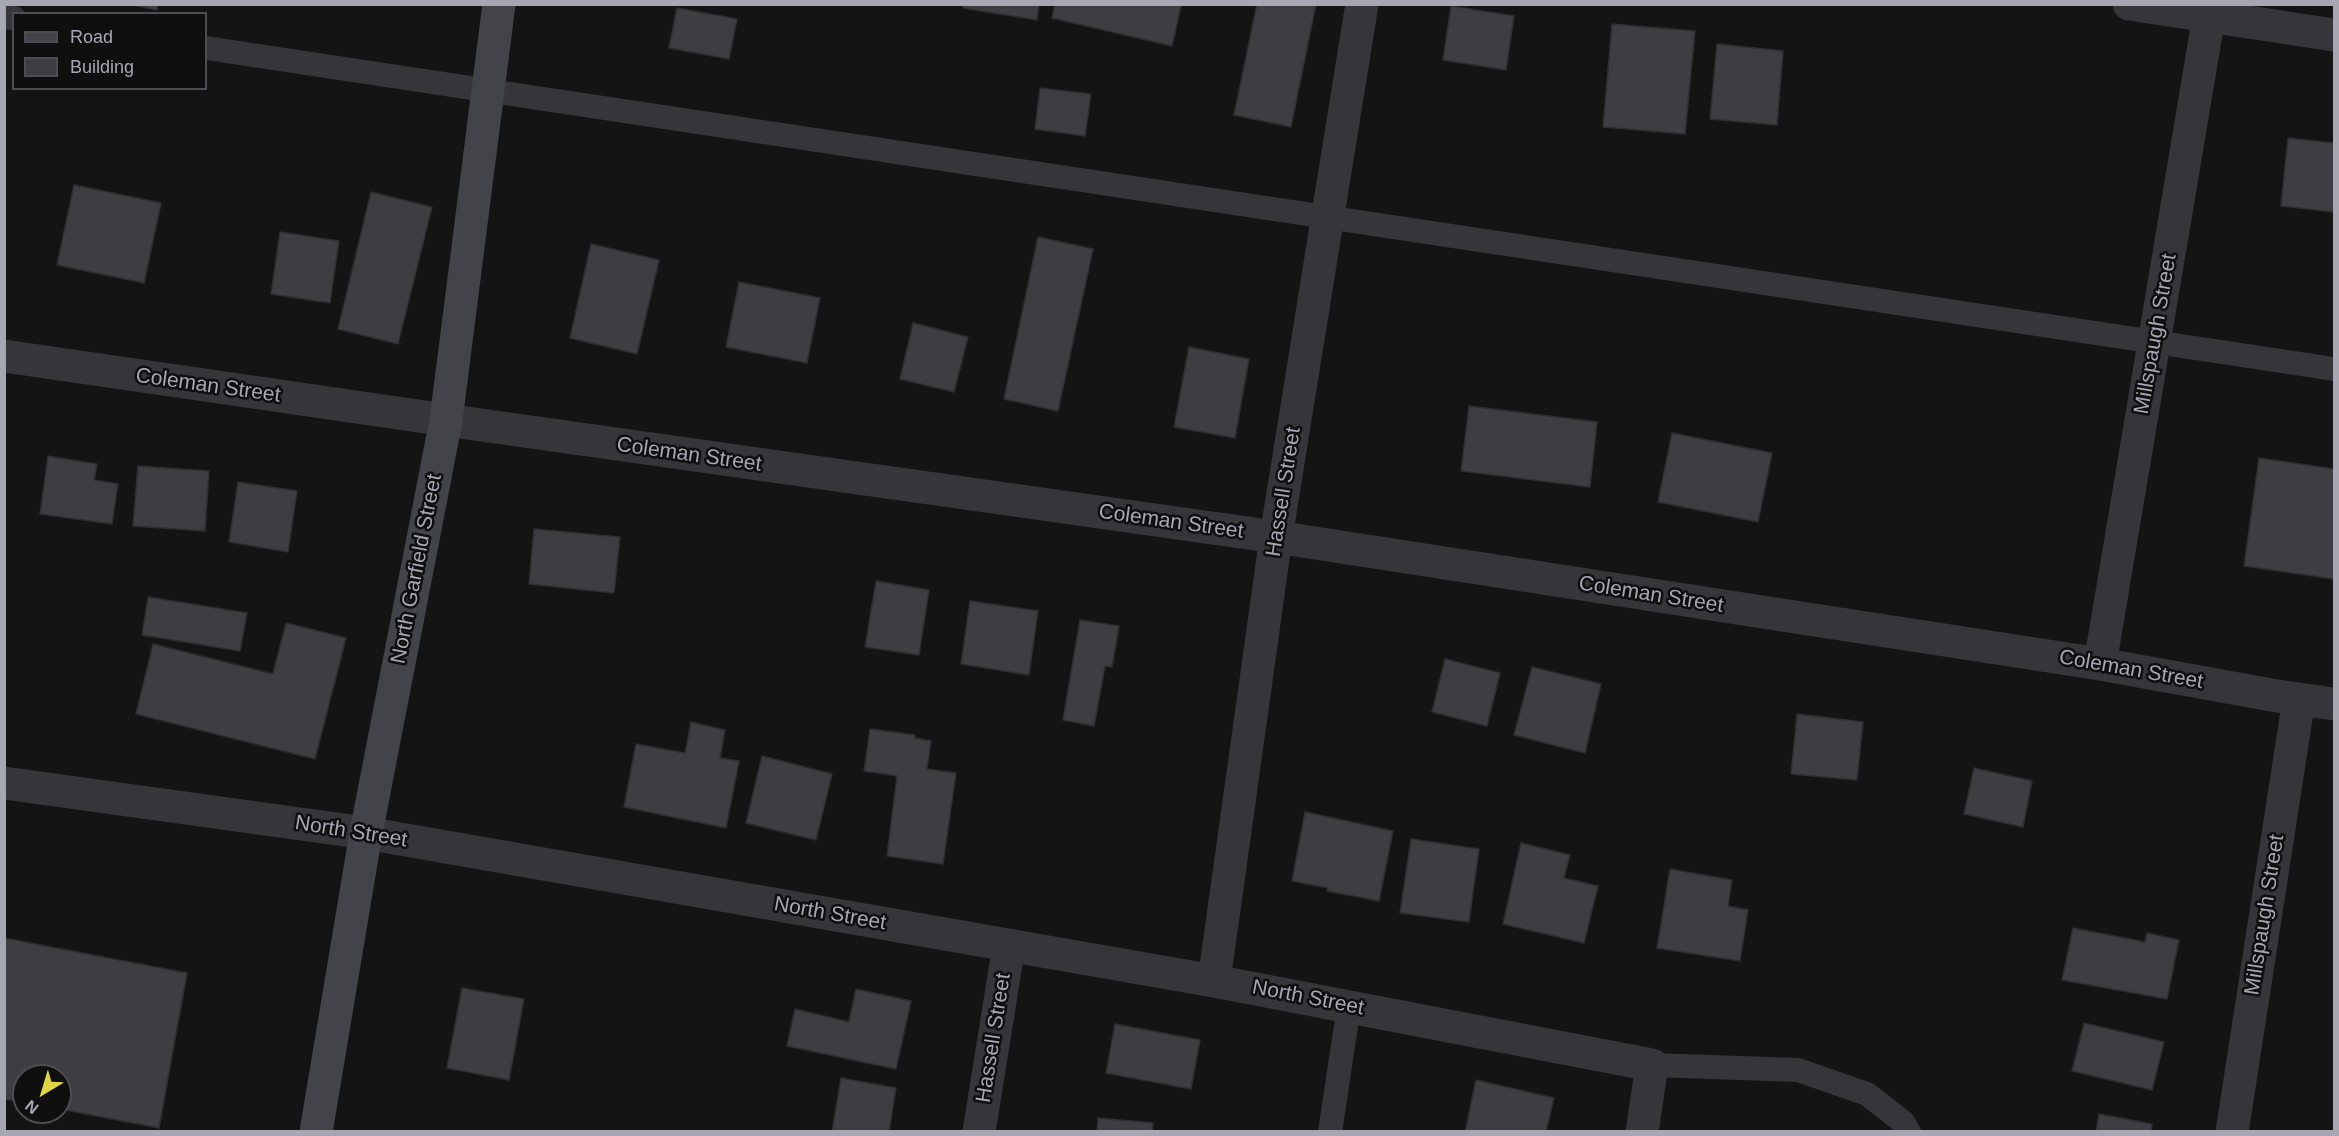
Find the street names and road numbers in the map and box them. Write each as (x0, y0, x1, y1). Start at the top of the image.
street label: Millspaugh Street (2130, 252, 2182, 416)
street label: Coleman Street (134, 363, 282, 409)
street label: Hassell Street (1261, 425, 1307, 559)
street label: Coleman Street (615, 432, 763, 478)
street label: North Garfield Street (386, 472, 448, 666)
street label: Coleman Street (1097, 499, 1245, 545)
street label: Coleman Street (1577, 571, 1725, 619)
street label: Coleman Street (2057, 645, 2205, 695)
street label: North Street (293, 811, 409, 853)
street label: Millspaugh Street (2240, 833, 2290, 997)
street label: North Street (772, 892, 888, 936)
street label: Hassell Street (971, 971, 1017, 1105)
street label: North Street (1250, 975, 1366, 1021)

